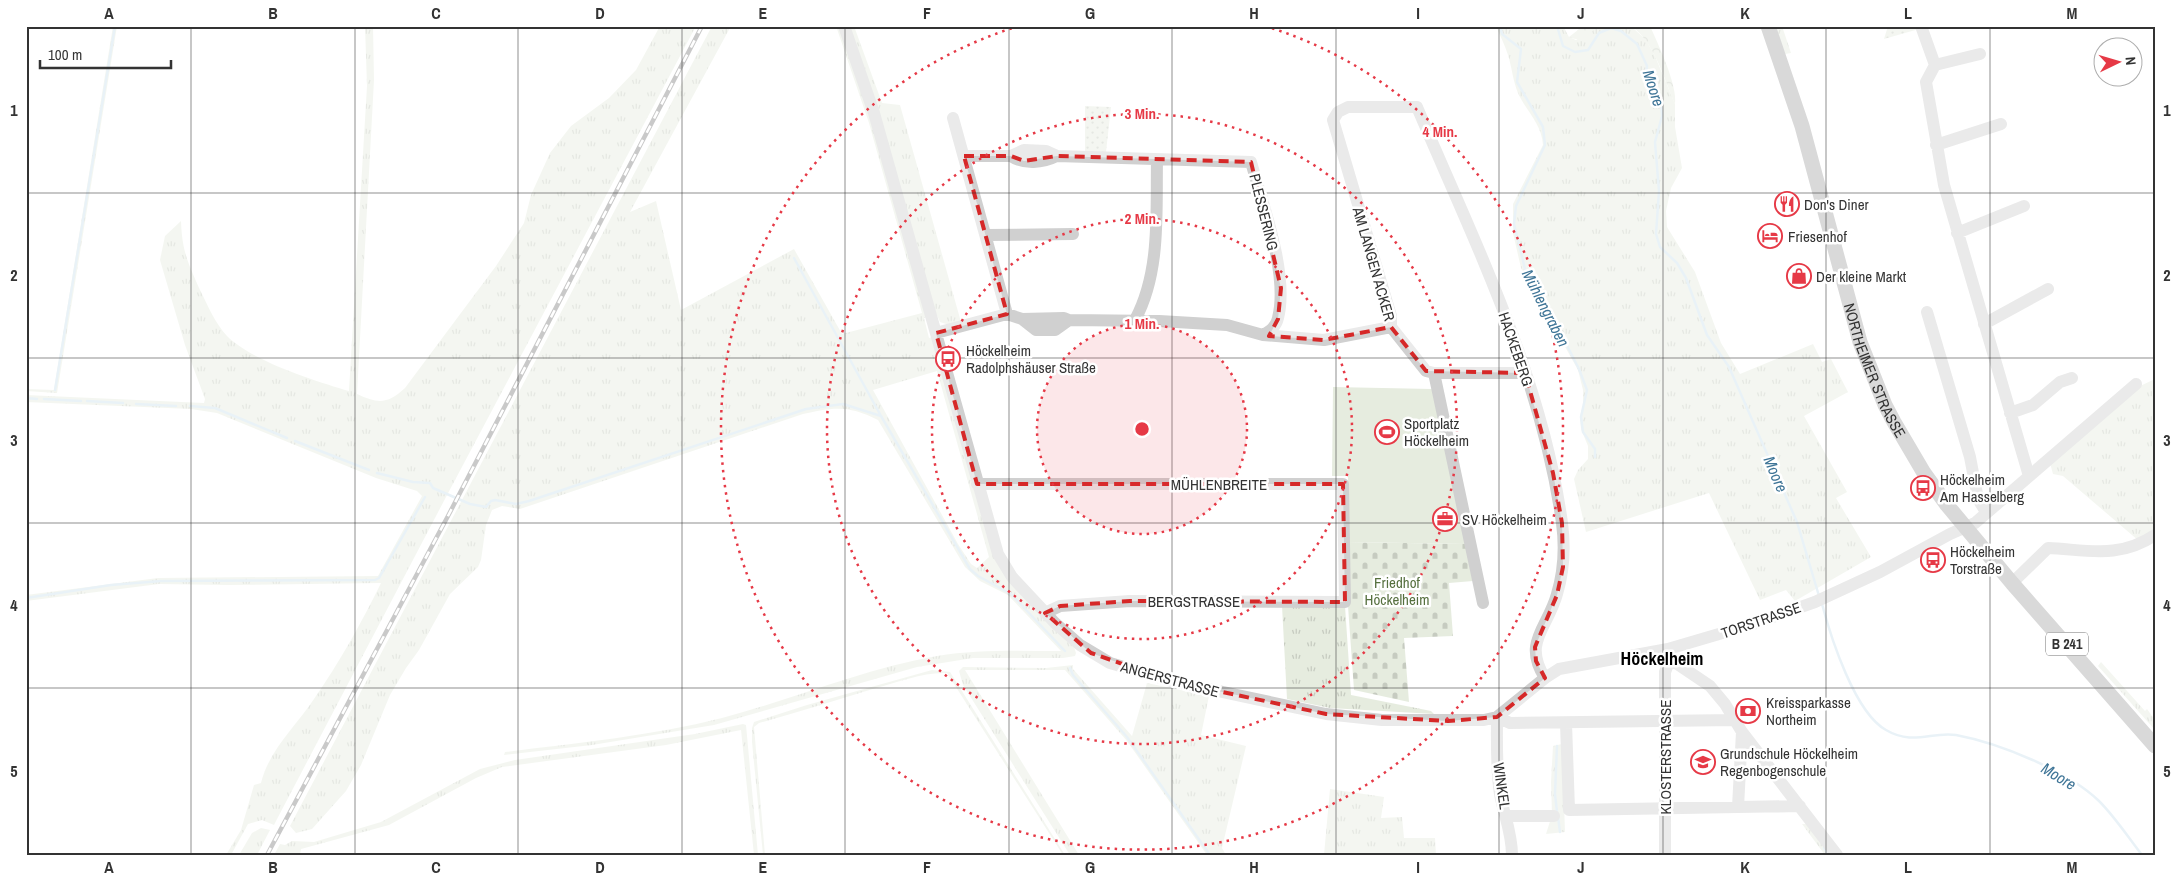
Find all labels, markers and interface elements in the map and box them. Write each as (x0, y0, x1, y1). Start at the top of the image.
text: A (104, 2, 114, 24)
text: B (268, 2, 278, 24)
text: C (431, 2, 441, 24)
text: D (595, 2, 605, 24)
text: E (759, 2, 768, 24)
text: F (923, 2, 931, 24)
text: G (1085, 2, 1095, 24)
text: H (1249, 2, 1259, 24)
text: I (1416, 2, 1420, 24)
text: J (1577, 2, 1585, 24)
text: K (1740, 2, 1750, 24)
text: L (1904, 2, 1912, 24)
text: M (2067, 2, 2078, 24)
scale bar (40, 38, 171, 70)
north arrow (2094, 38, 2144, 88)
text: 100 m (48, 44, 82, 65)
text: N (2122, 56, 2140, 66)
water label: Moore (1638, 67, 1670, 109)
text: 1 (10, 99, 18, 121)
text: 1 (2163, 99, 2171, 121)
text: 3 Min. (1125, 103, 1159, 124)
text: 4 Min. (1423, 121, 1457, 142)
street label: PLESSERING (1244, 171, 1284, 253)
restaurant icon: Don's Diner (1774, 191, 1800, 217)
place label: Don's Diner (1804, 194, 1869, 215)
street label: AM LANGEN ACKER (1347, 204, 1400, 324)
text: 2 Min. (1125, 208, 1159, 229)
hotel icon: Friesenhof (1757, 223, 1783, 249)
place label: Friesenhof (1788, 226, 1847, 247)
shop icon: Der kleine Markt (1786, 263, 1812, 289)
text: 2 (10, 264, 18, 286)
text: 2 (2163, 264, 2171, 286)
water label: Mühlengraben (1517, 266, 1575, 350)
place label: Der kleine Markt (1816, 266, 1907, 287)
street label: NORTHEIMER STRASSE (1839, 301, 1911, 441)
street label: HACKEBERG (1493, 309, 1539, 389)
text: 1 Min. (1125, 313, 1159, 334)
place label: Höckelheim Radolphshäuser Straße (966, 340, 1096, 378)
bus stop icon: Höckelheim Radolphshäuser Straße (935, 346, 961, 372)
place label: Sportplatz Höckelheim (1404, 413, 1469, 451)
sports icon: Sportplatz Höckelheim (1374, 419, 1400, 445)
centre of rings (1133, 420, 1151, 438)
text: 3 (10, 429, 18, 451)
text: 3 (2163, 429, 2171, 451)
water label: Moore (1759, 453, 1793, 495)
place label: Höckelheim Am Hasselberg (1939, 469, 2024, 507)
street label: MÜHLENBREITE (1171, 474, 1267, 495)
bus stop icon: Höckelheim Am Hasselberg (1910, 475, 1936, 501)
office icon: SV Höckelheim (1432, 506, 1458, 532)
place label: SV Höckelheim (1462, 509, 1547, 530)
place label: Höckelheim Torstraße (1950, 541, 2015, 579)
bus stop icon: Höckelheim Torstraße (1920, 547, 1946, 573)
park label: Friedhof Höckelheim (1365, 572, 1429, 610)
street label: BERGSTRASSE (1148, 591, 1240, 612)
text: 4 (10, 594, 18, 616)
text: 4 (2163, 594, 2171, 616)
street label: TORSTRASSE (1718, 597, 1804, 643)
road number: B 241 (2046, 633, 2088, 656)
district label: Höckelheim (1621, 646, 1703, 671)
street label: ANGERSTRASSE (1117, 656, 1222, 702)
place label: Kreissparkasse Northeim (1766, 692, 1851, 730)
bank icon: Kreissparkasse Northeim (1735, 698, 1761, 724)
street label: KLOSTERSTRASSE (1655, 700, 1676, 814)
place label: Grundschule Höckelheim Regenbogenschule (1720, 743, 1858, 781)
school or university icon: Grundschule Höckelheim Regenbogenschule (1690, 749, 1716, 775)
water label: Moore (2037, 757, 2081, 795)
text: 5 (10, 760, 18, 782)
text: 5 (2163, 760, 2171, 782)
street label: WINKEL (1488, 761, 1516, 811)
text: A (104, 856, 114, 878)
text: B (268, 856, 278, 878)
text: C (431, 856, 441, 878)
text: D (595, 856, 605, 878)
text: E (759, 856, 768, 878)
text: F (923, 856, 931, 878)
text: G (1085, 856, 1095, 878)
text: H (1249, 856, 1259, 878)
text: I (1416, 856, 1420, 878)
text: J (1577, 856, 1585, 878)
text: K (1740, 856, 1750, 878)
text: L (1904, 856, 1912, 878)
text: M (2067, 856, 2078, 878)

